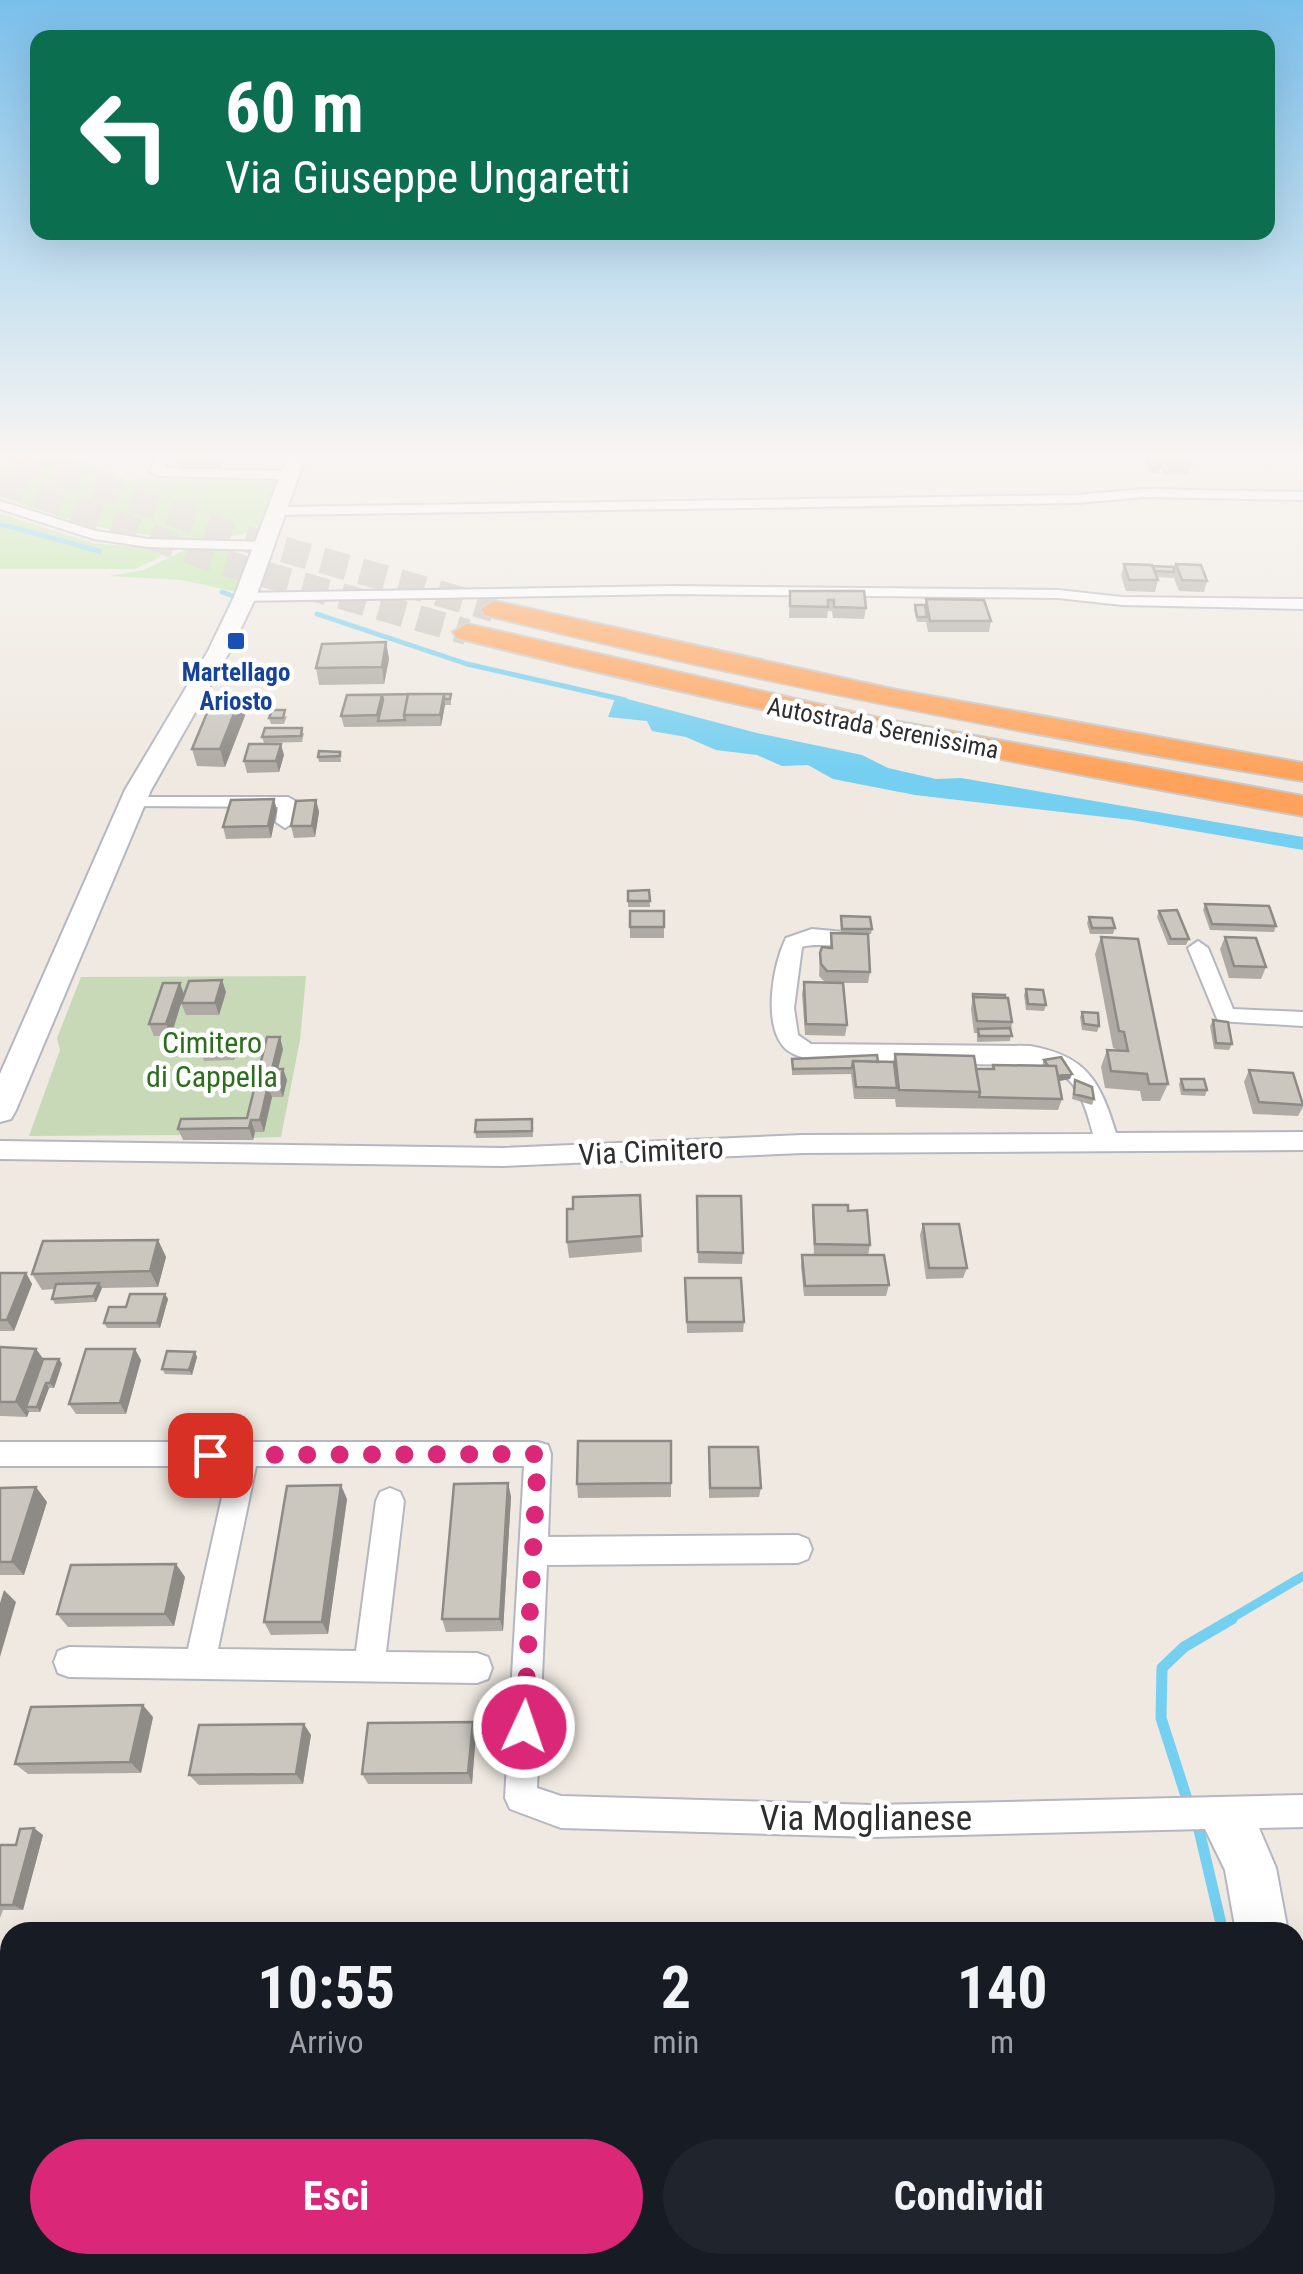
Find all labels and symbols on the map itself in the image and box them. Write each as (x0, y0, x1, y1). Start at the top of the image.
marker: Martellago Ariosto (225, 630, 247, 652)
place label: Martellago Ariosto (182, 658, 290, 716)
street label: Autostrada Serenissima (765, 691, 1001, 765)
park label: Cimitero di Cappella (146, 1025, 278, 1094)
street label: Via Cimitero (578, 1130, 724, 1172)
pin (168, 1413, 253, 1498)
position arrow (472, 1675, 576, 1779)
street label: Via Moglianese (760, 1798, 972, 1839)

